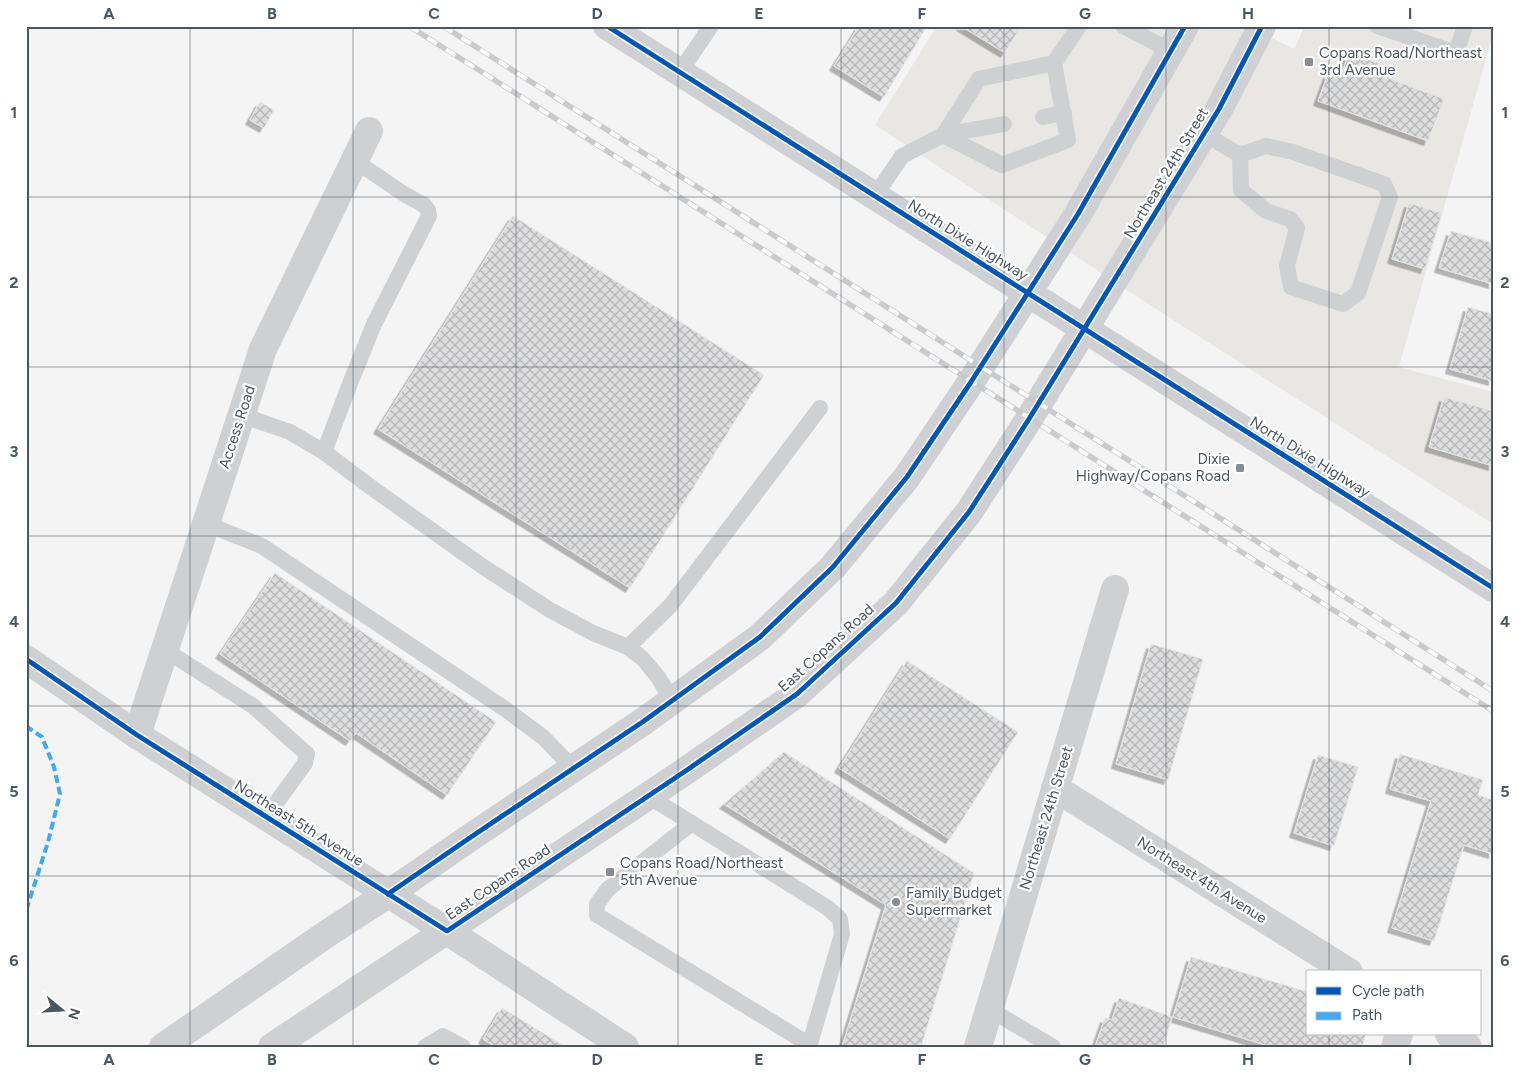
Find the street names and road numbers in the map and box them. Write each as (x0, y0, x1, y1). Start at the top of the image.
street label: Northeast 24th Street (1120, 104, 1212, 242)
street label: North Dixie Highway (905, 196, 1031, 284)
street label: Access Road (215, 383, 259, 471)
street label: North Dixie Highway (1247, 413, 1373, 501)
street label: East Copans Road (774, 600, 878, 696)
street label: Northeast 24th Street (1016, 744, 1076, 892)
street label: Northeast 5th Avenue (231, 776, 367, 870)
street label: Northeast 4th Avenue (1134, 833, 1270, 927)
street label: East Copans Road (442, 840, 554, 924)

